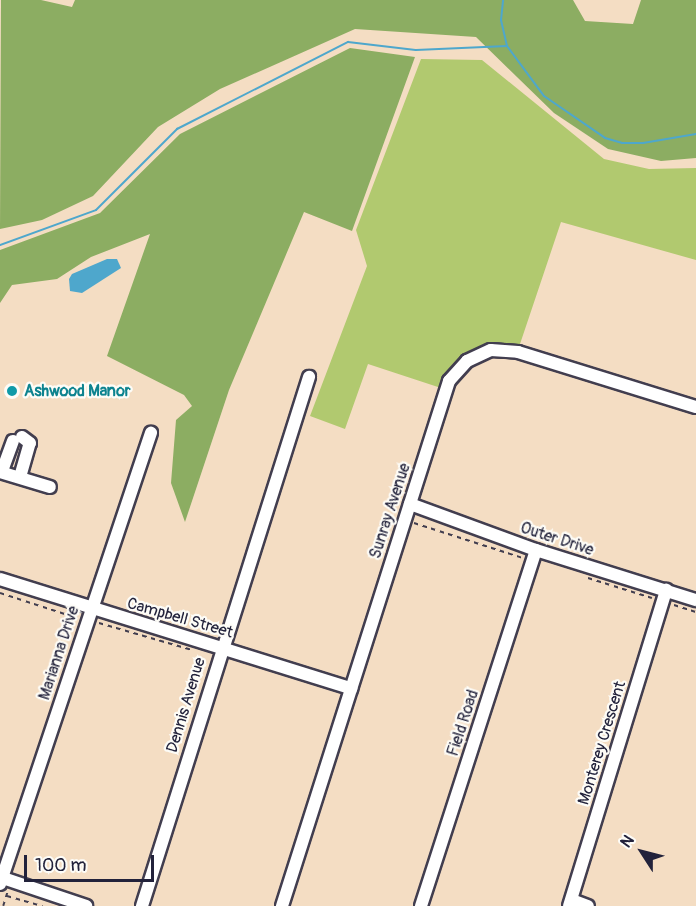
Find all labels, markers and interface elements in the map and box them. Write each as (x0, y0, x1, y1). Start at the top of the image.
place label: Ashwood Manor (24, 381, 131, 401)
marker: Ashwood Manor (5, 384, 19, 398)
street label: Sunray Avenue (366, 461, 414, 561)
street label: Outer Drive (518, 518, 596, 560)
street label: Campbell Street (125, 594, 235, 642)
street label: Marianna Drive (35, 604, 83, 702)
street label: Dennis Avenue (162, 655, 210, 755)
street label: Monterey Crescent (574, 679, 630, 807)
street label: Field Road (443, 687, 483, 759)
north arrow (612, 822, 672, 882)
text: N (616, 831, 639, 852)
scale bar (27, 843, 158, 881)
text: 100 m (35, 854, 87, 877)

